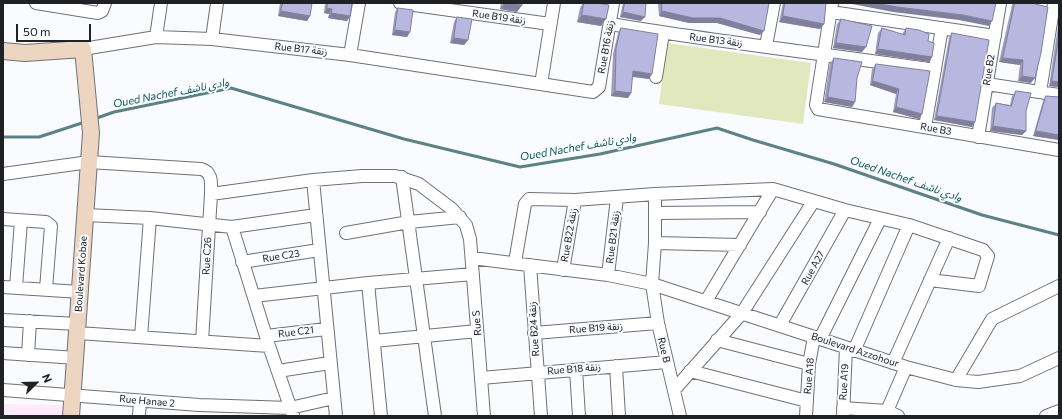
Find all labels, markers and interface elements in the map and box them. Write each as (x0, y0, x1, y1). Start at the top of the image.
street label: Rue B19 زنقة (471, 7, 527, 27)
scale bar (18, 16, 93, 42)
street label: Rue B16 زنقة (595, 19, 617, 75)
text: 50 m (23, 24, 51, 38)
street label: Rue B13 زنقة (689, 31, 743, 49)
street label: Rue B17 زنقة (274, 40, 328, 58)
street label: Rue B2 (981, 54, 997, 86)
water label: Oued Nachef وادي ناشف (112, 75, 230, 111)
street label: Rue B3 (919, 120, 953, 138)
water label: Oued Nachef وادي ناشف (519, 130, 637, 164)
water label: Oued Nachef وادي ناشف (848, 154, 964, 204)
street label: Rue B22 زنقة (558, 207, 580, 263)
street label: Rue B21 زنقة (604, 210, 622, 264)
street label: Boulevard Kobae (72, 236, 90, 312)
street label: Rue C26 (200, 237, 214, 275)
street label: Rue C23 (262, 247, 300, 265)
street label: Rue A27 (799, 249, 827, 287)
street label: Rue B24 زنقة (526, 301, 542, 357)
street label: Rue S (470, 310, 484, 336)
street label: Rue B19 زنقة (569, 320, 623, 336)
street label: Rue C21 (277, 324, 315, 340)
street label: Boulevard Azzohour (810, 330, 900, 370)
street label: Rue B (655, 336, 673, 364)
street label: Rue A18 (801, 357, 817, 395)
street label: Rue B18 زنقة (547, 361, 601, 377)
north arrow (16, 363, 56, 403)
street label: Rue A19 (837, 363, 851, 401)
text: N (40, 372, 55, 384)
street label: Rue Hanae 2 (119, 393, 175, 409)

